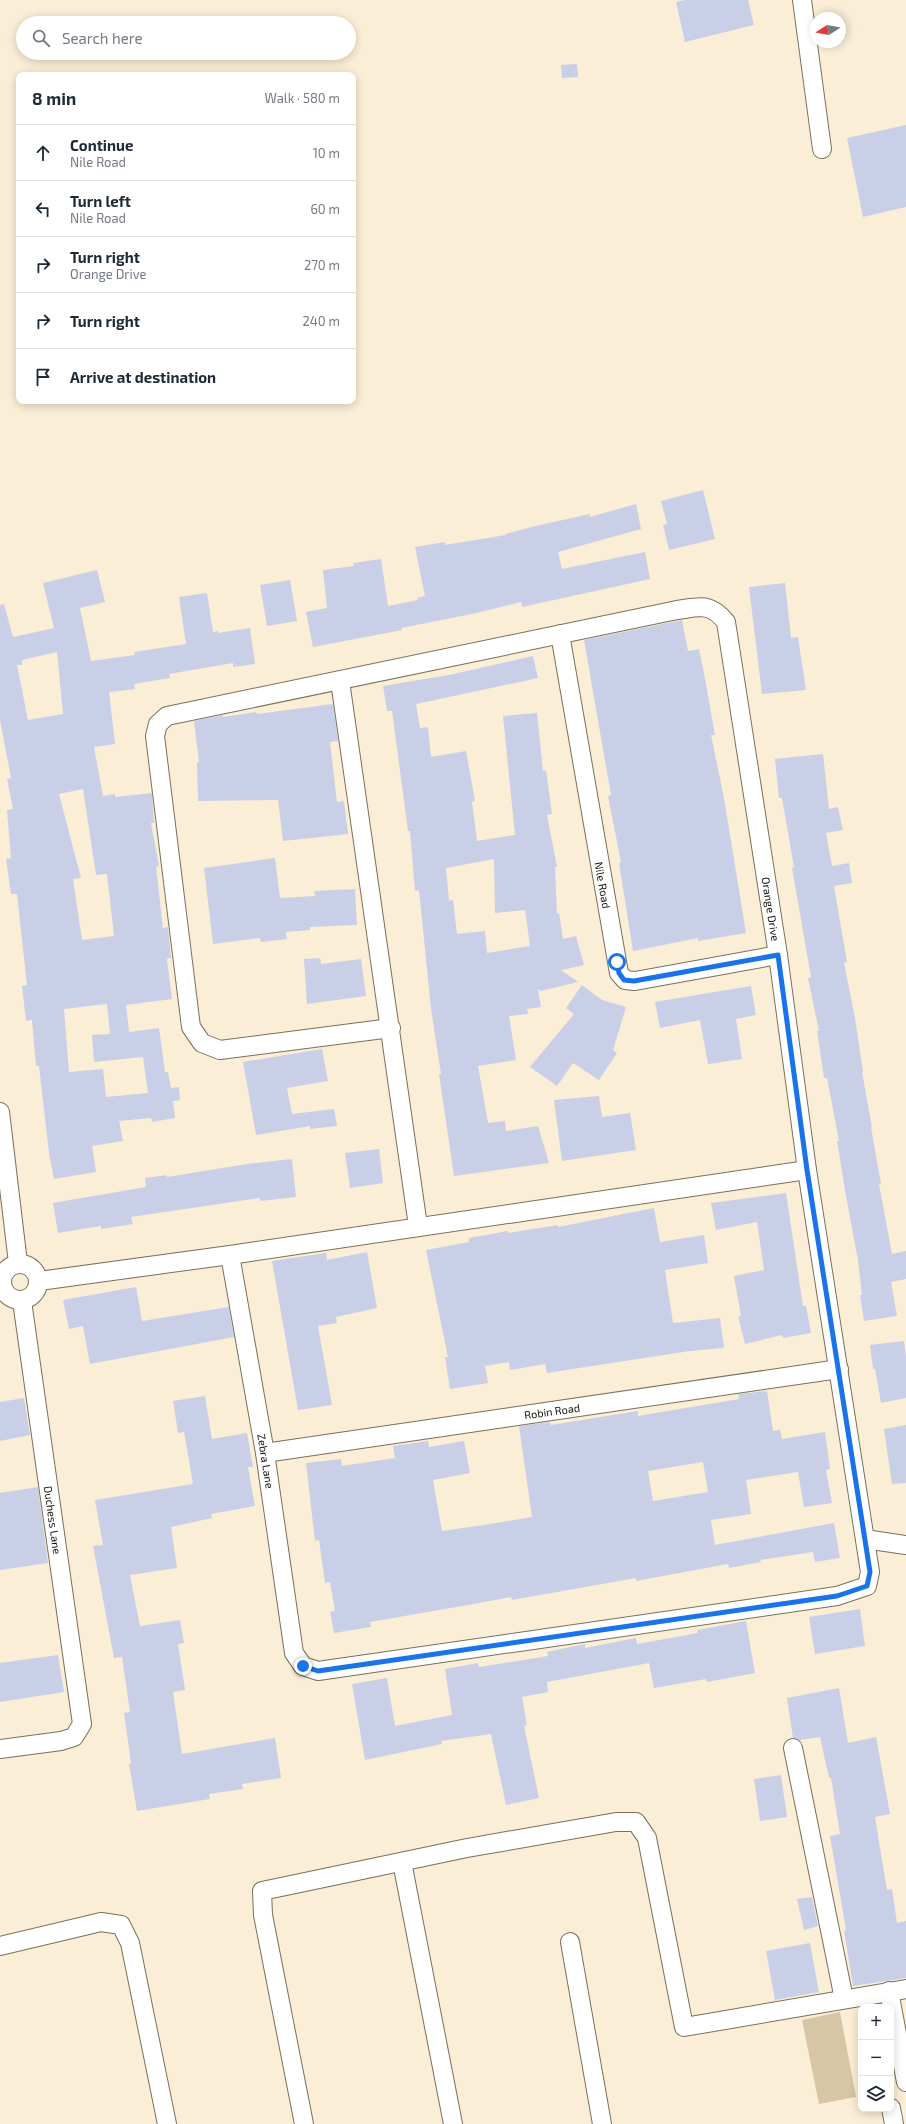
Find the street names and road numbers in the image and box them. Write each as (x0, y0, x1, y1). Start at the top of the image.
street label: Nile Road (592, 861, 614, 909)
street label: Orange Drive (760, 876, 782, 942)
street label: Robin Road (523, 1401, 581, 1421)
street label: Zebra Lane (255, 1433, 277, 1489)
street label: Duchess Lane (42, 1485, 64, 1555)

